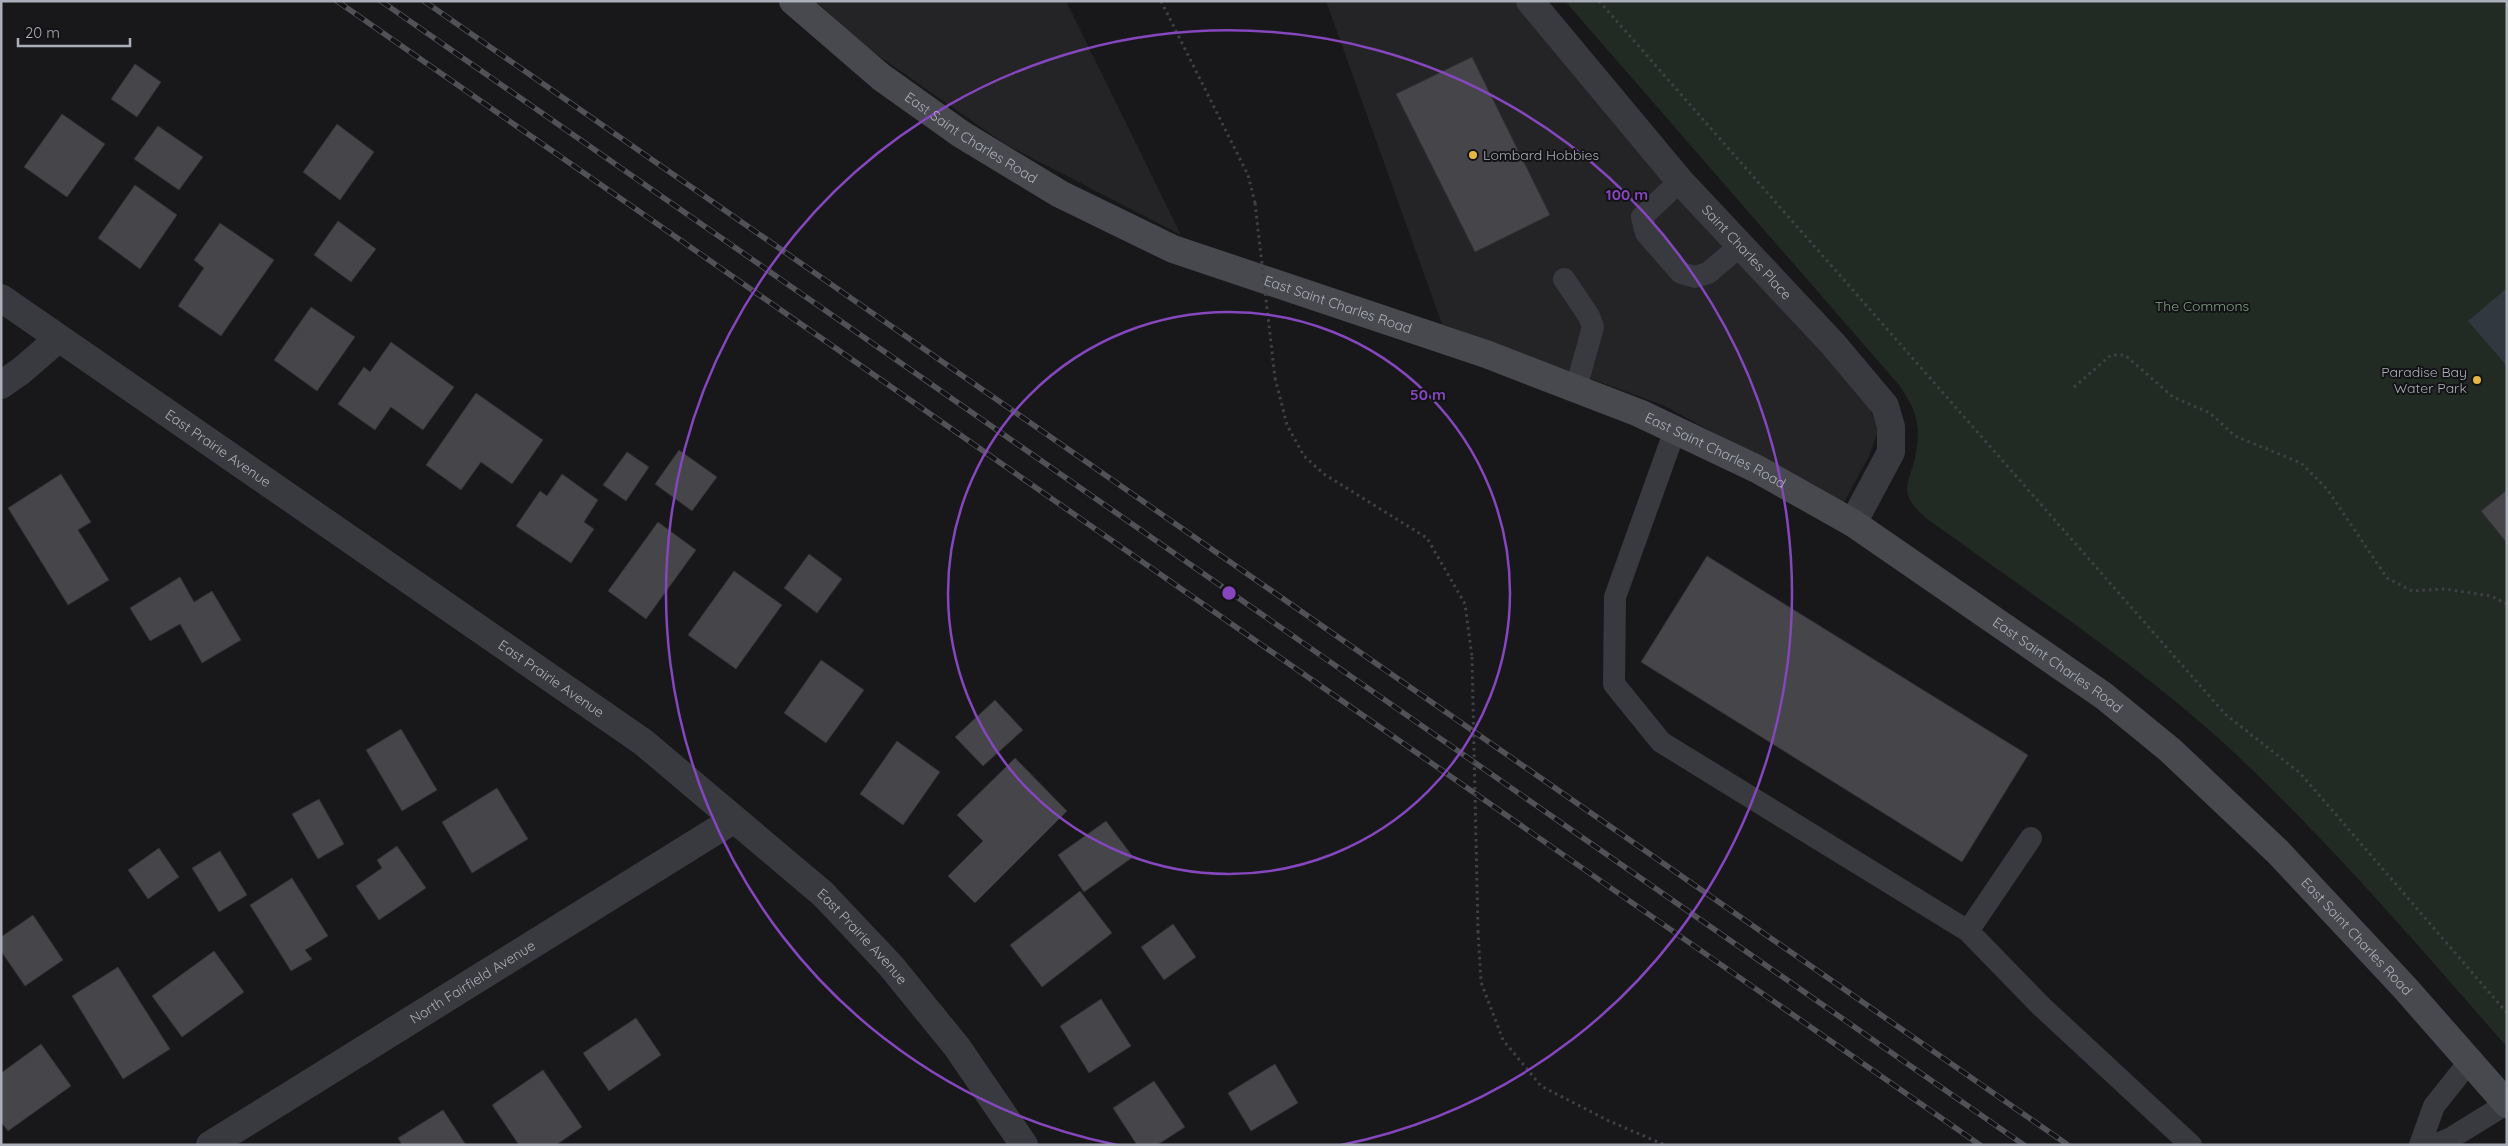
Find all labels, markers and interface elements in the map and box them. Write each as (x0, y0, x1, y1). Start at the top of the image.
scale bar (18, 15, 130, 47)
text: 20 m (25, 23, 60, 42)
street label: East Saint Charles Road (901, 88, 1041, 187)
place label: Lombard Hobbies (1483, 146, 1599, 164)
marker: Lombard Hobbies (1467, 149, 1479, 161)
text: 100 m (1606, 185, 1648, 204)
street label: Saint Charles Place (1698, 201, 1796, 304)
street label: East Saint Charles Road (1262, 271, 1414, 338)
park label: The Commons (2155, 297, 2249, 315)
place label: Paradise Bay Water Park (2381, 363, 2467, 397)
marker: Paradise Bay Water Park (2471, 374, 2483, 386)
text: 50 m (1410, 385, 1446, 404)
street label: East Prairie Avenue (162, 405, 275, 491)
street label: East Saint Charles Road (1642, 408, 1789, 492)
centre of rings (1220, 584, 1238, 602)
street label: East Saint Charles Road (1989, 613, 2127, 717)
street label: East Prairie Avenue (495, 636, 608, 721)
street label: East Saint Charles Road (2297, 874, 2416, 999)
street label: East Prairie Avenue (814, 884, 911, 988)
street label: North Fairfield Avenue (406, 936, 539, 1028)

